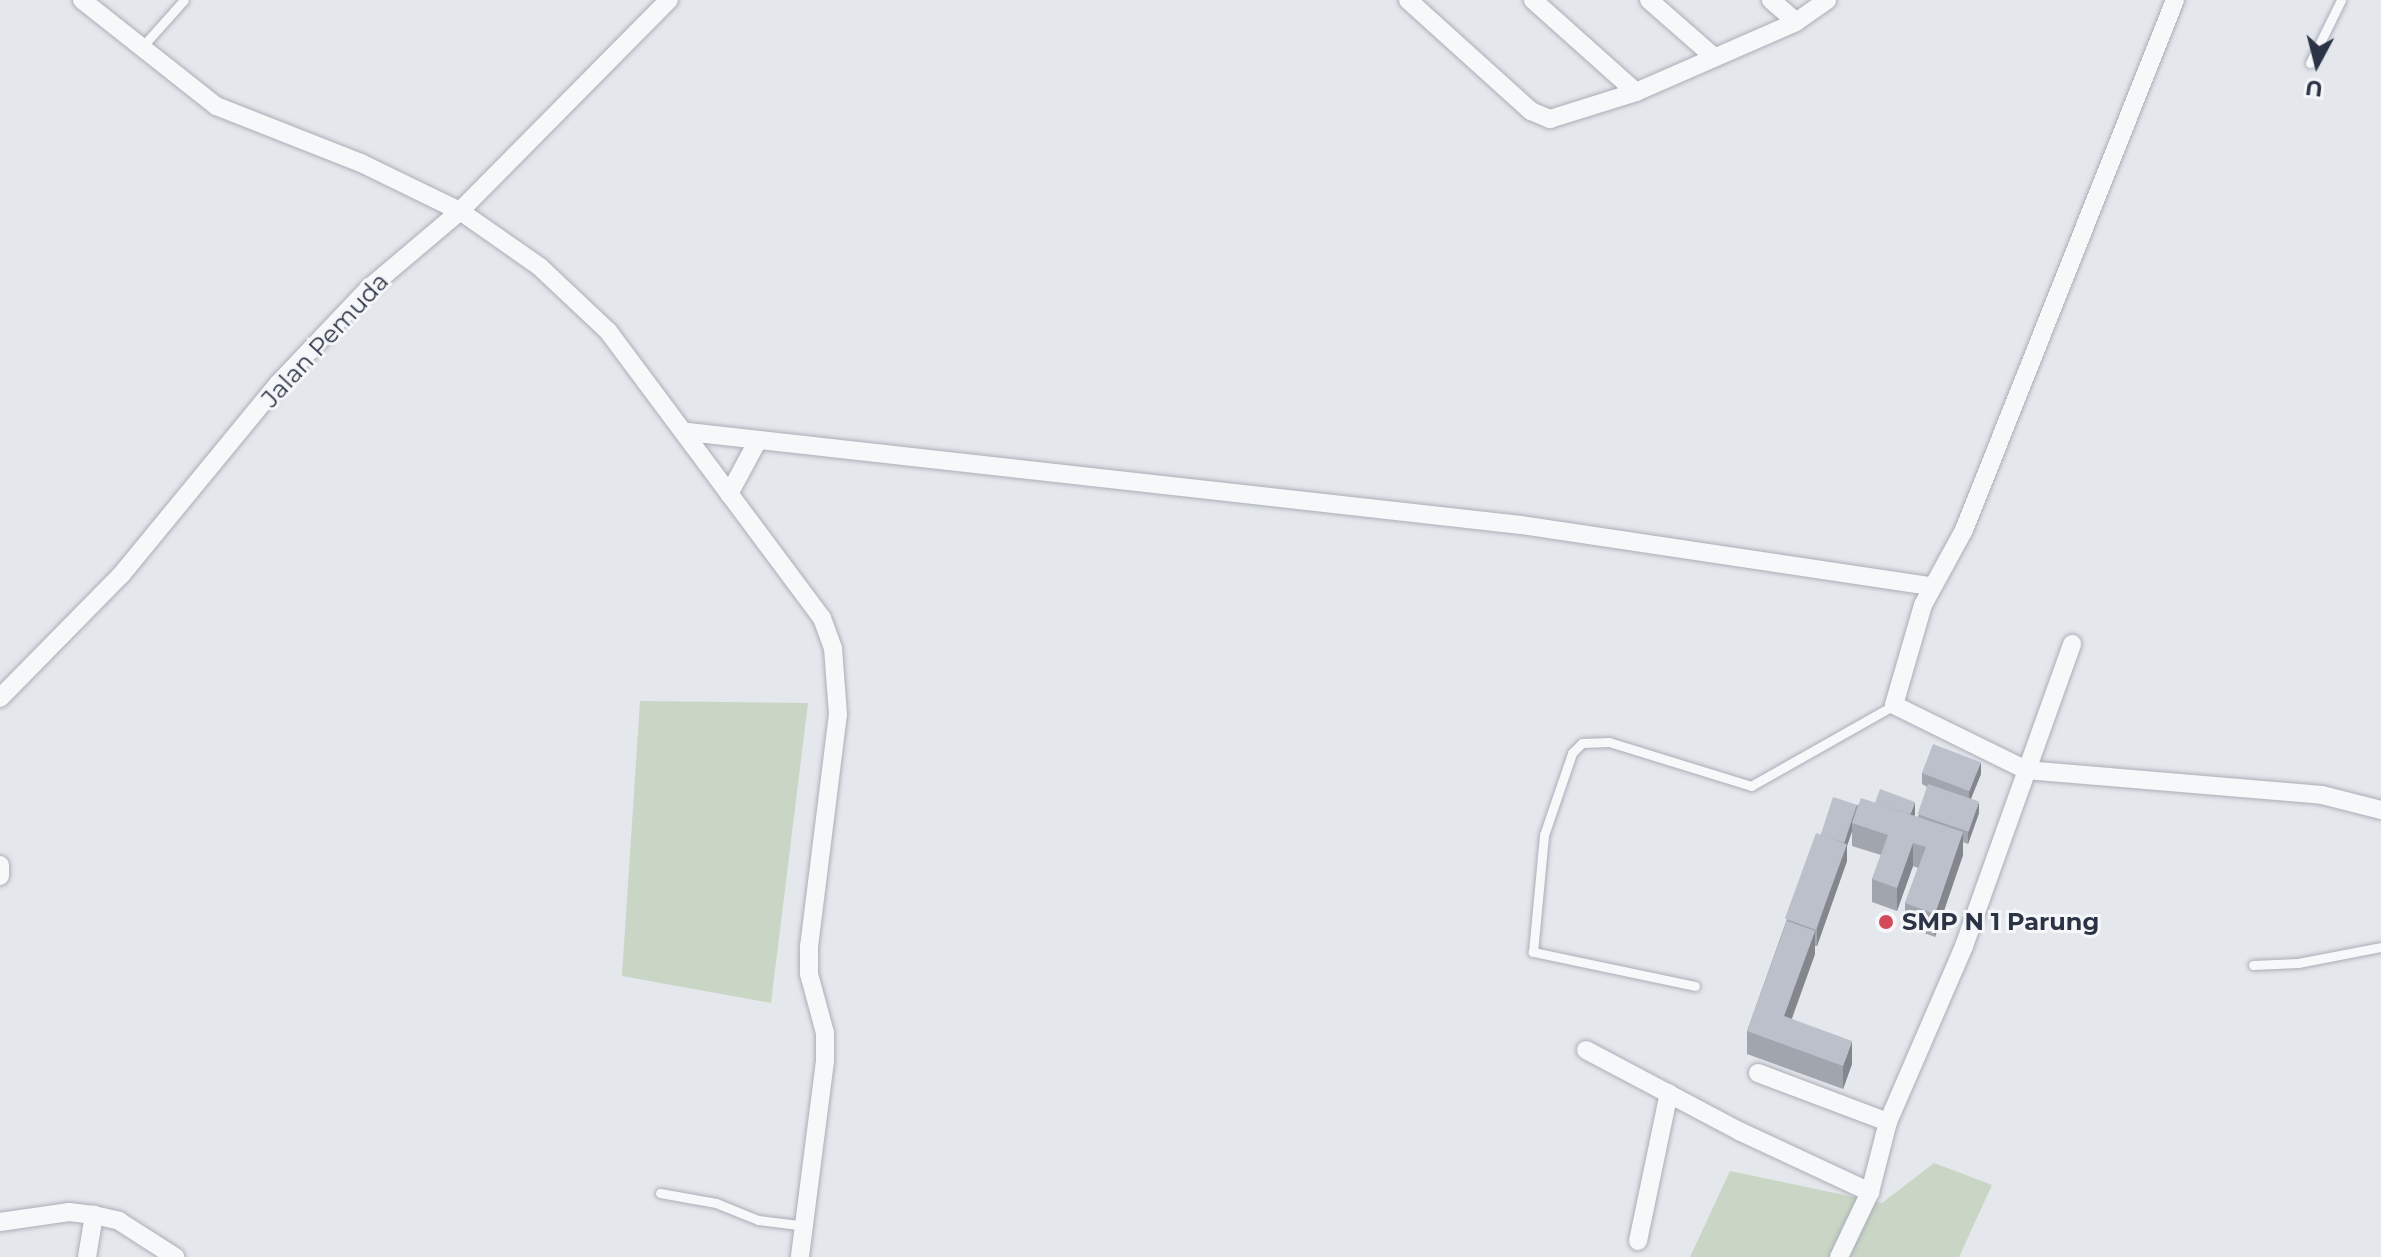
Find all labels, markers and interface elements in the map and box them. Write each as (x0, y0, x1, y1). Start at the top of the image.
north arrow (2277, 24, 2357, 104)
text: U (2304, 74, 2324, 103)
street label: Jalan Pemuda (256, 267, 394, 413)
place label: SMP N 1 Parung (1902, 908, 2099, 936)
marker: SMP N 1 Parung (1877, 913, 1895, 931)

